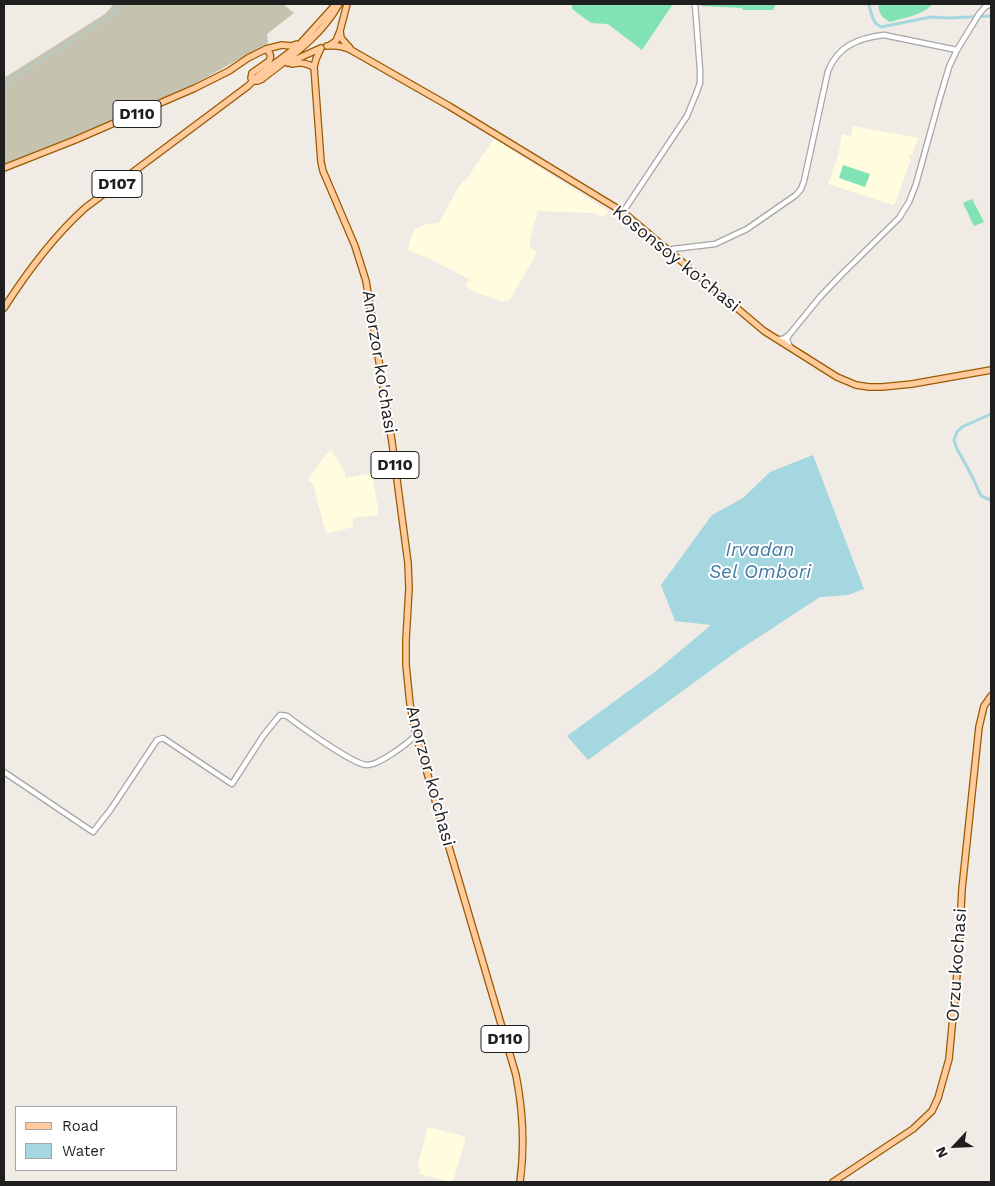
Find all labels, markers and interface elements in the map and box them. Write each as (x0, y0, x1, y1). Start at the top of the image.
road number: D110 (113, 100, 161, 128)
road number: D107 (92, 170, 142, 198)
street label: Kosonsoy ko’chasi (608, 201, 744, 317)
street label: Anorzor ko'chasi (357, 289, 401, 435)
road number: D110 (371, 452, 419, 478)
water label: Irvadan Sel Ombori (709, 539, 811, 583)
street label: Anorzor ko'chasi (401, 703, 459, 849)
street label: Orzu kochasi (942, 907, 972, 1023)
road number: D110 (481, 1026, 529, 1052)
legend (15, 1106, 178, 1171)
text: Road (62, 1117, 99, 1135)
north arrow (930, 1121, 980, 1171)
text: Water (62, 1142, 105, 1160)
text: N (932, 1144, 951, 1160)

